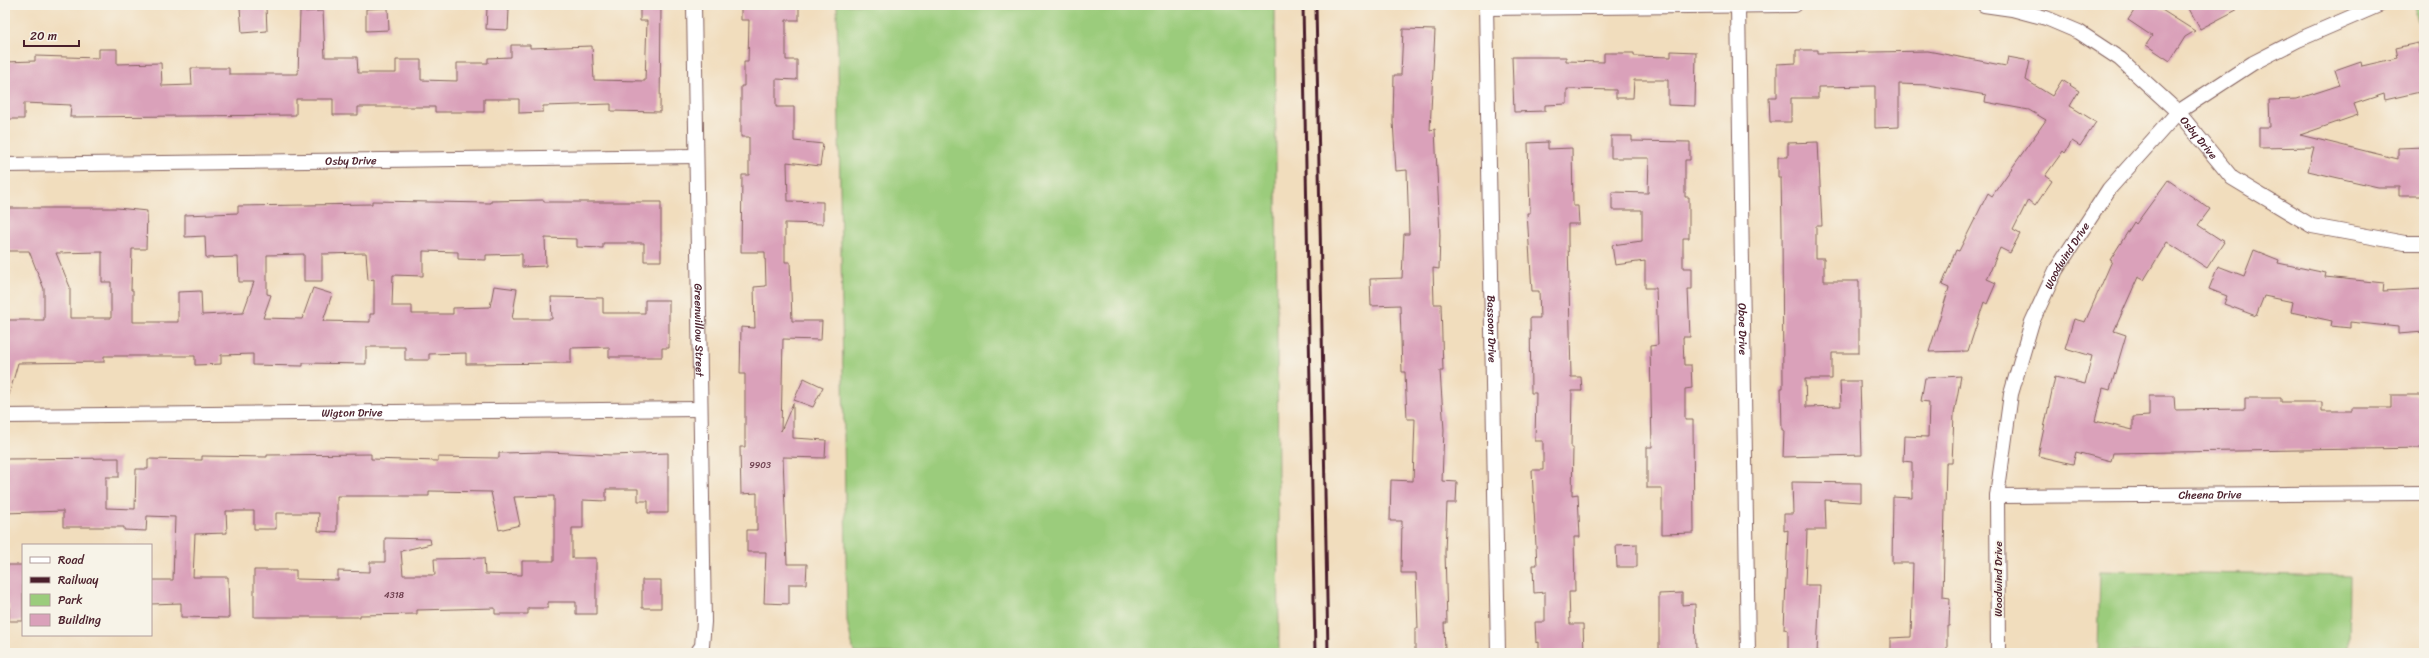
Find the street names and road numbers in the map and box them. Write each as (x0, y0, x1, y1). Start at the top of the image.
street label: Osby Drive (2175, 112, 2223, 164)
street label: Osby Drive (325, 151, 377, 170)
street label: Woodwind Drive (2039, 218, 2095, 292)
street label: Greenwillow Street (689, 283, 710, 377)
street label: Bassoon Drive (1482, 295, 1502, 363)
street label: Oboe Drive (1733, 303, 1753, 356)
street label: Wigton Drive (321, 403, 383, 422)
street label: Cheena Drive (2178, 485, 2242, 504)
street label: Woodwind Drive (1989, 541, 2008, 617)

